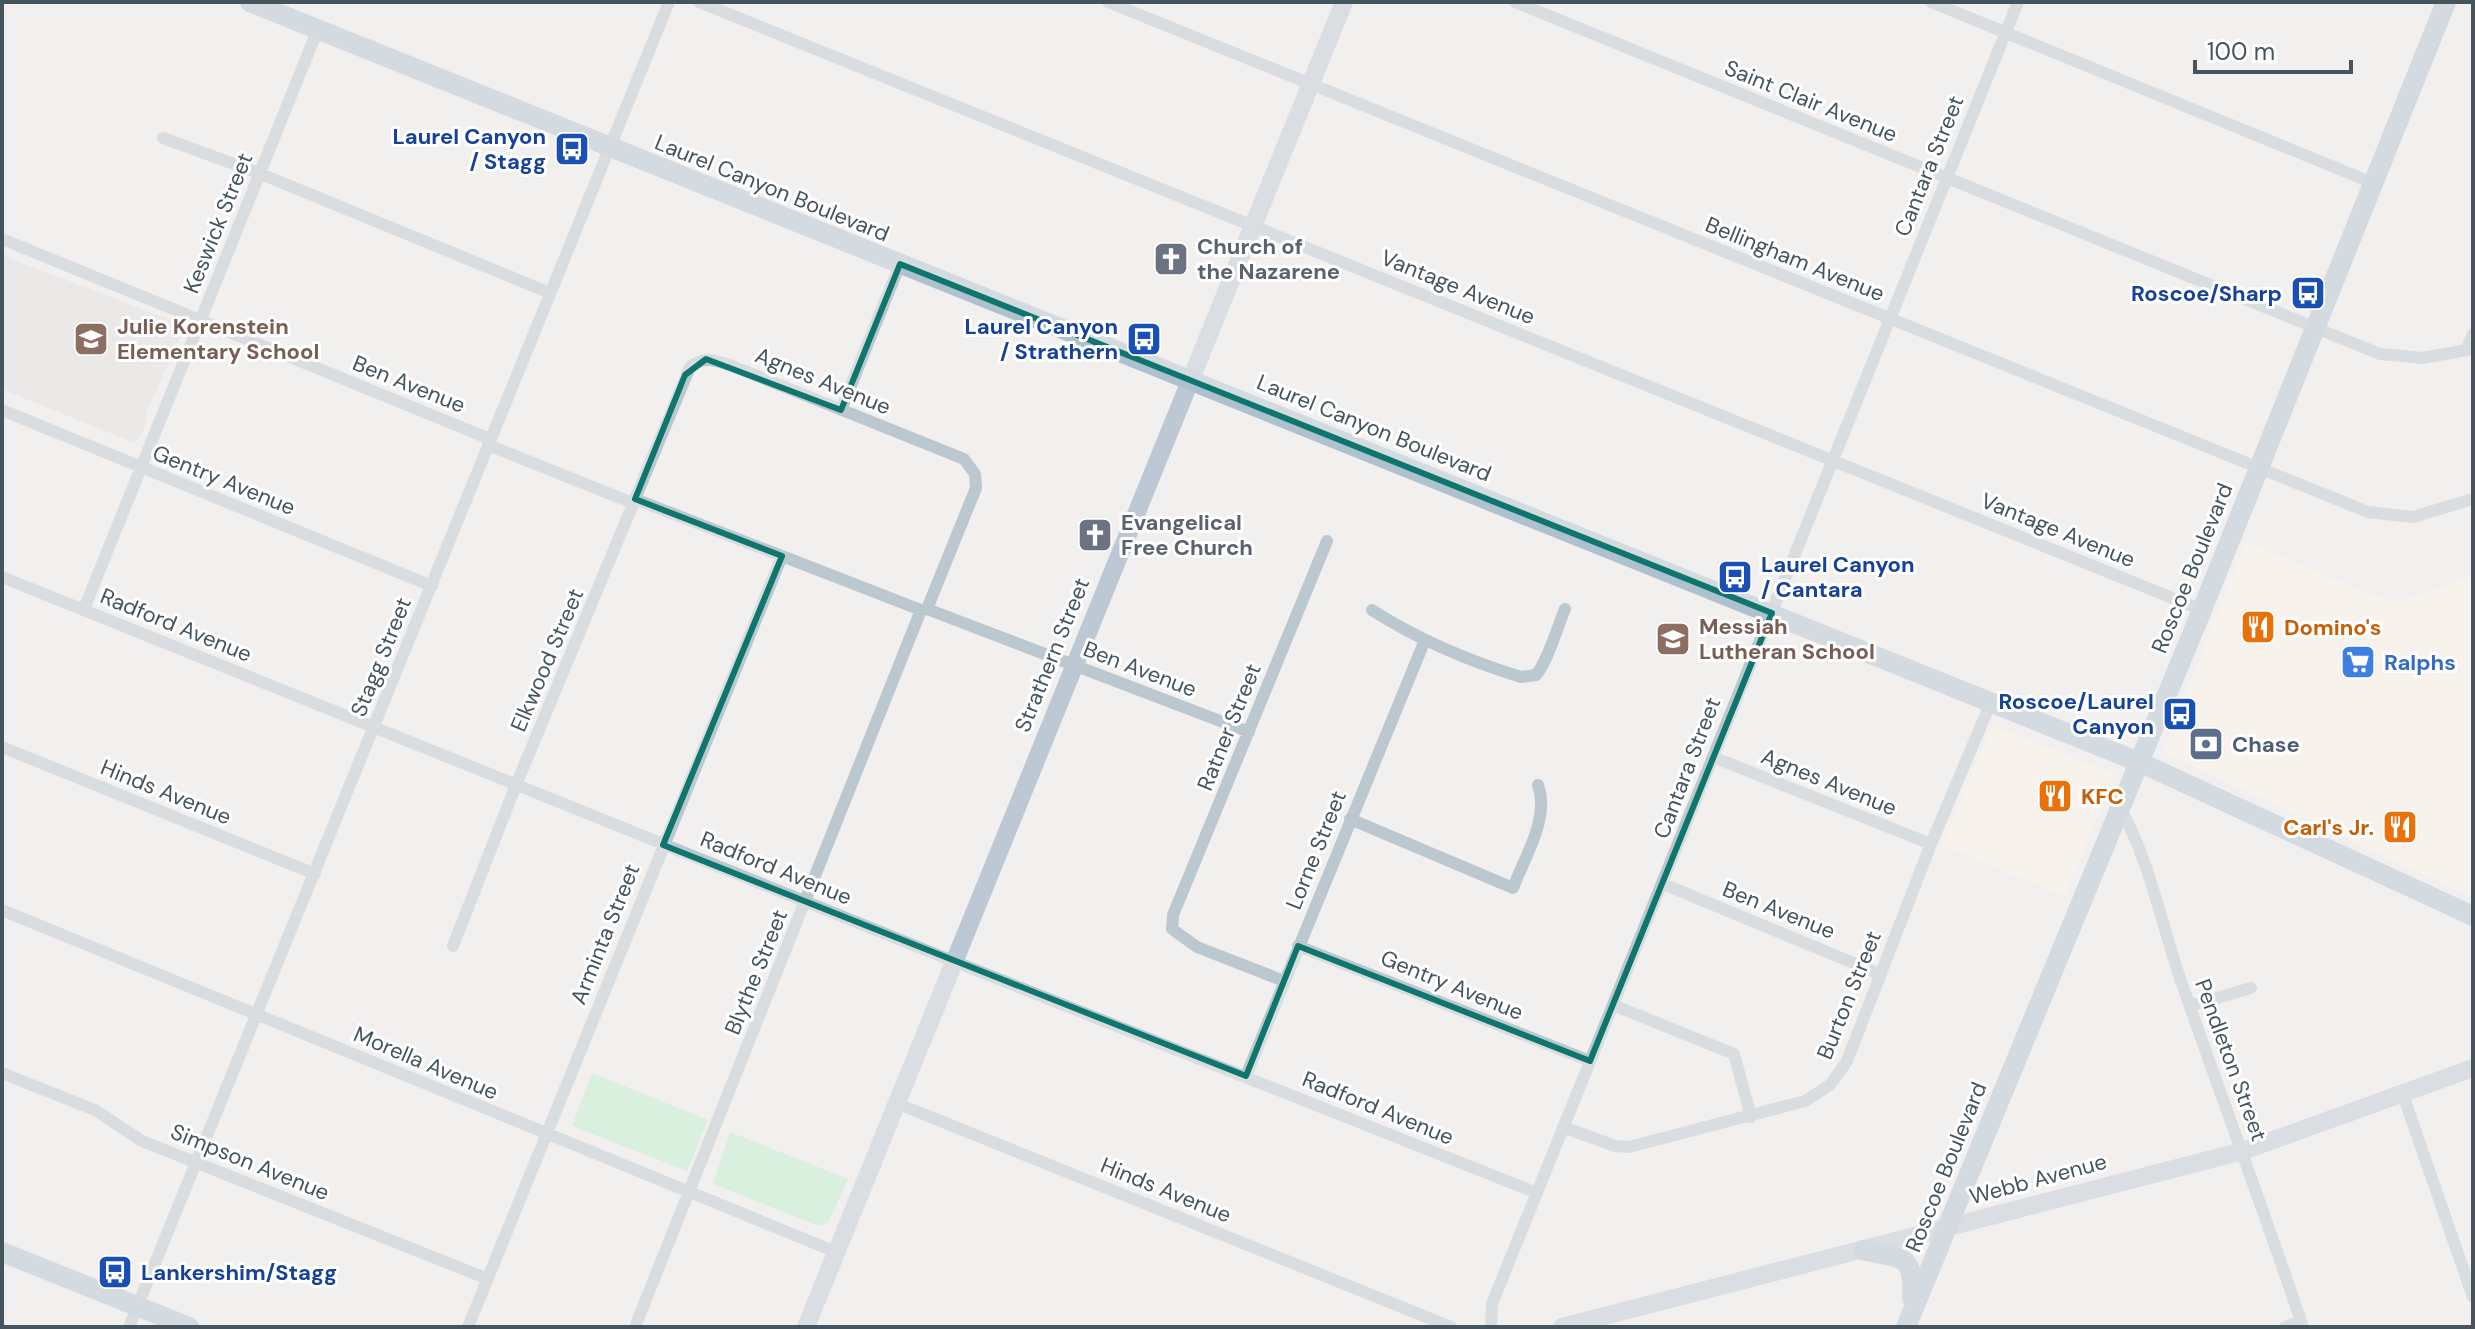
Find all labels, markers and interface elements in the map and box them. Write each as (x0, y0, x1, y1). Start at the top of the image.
scale bar (2195, 24, 2351, 74)
text: 100 m (2207, 36, 2275, 67)
street label: Saint Clair Avenue (1720, 53, 1902, 149)
street label: Cantara Street (1888, 91, 1970, 241)
place label: Laurel Canyon / Stagg (393, 122, 546, 176)
street label: Laurel Canyon Boulevard (651, 128, 893, 248)
bus stop icon: Laurel Canyon / Stagg (553, 130, 591, 168)
street label: Keswick Street (177, 148, 259, 298)
street label: Bellingham Avenue (1701, 210, 1889, 308)
place label: Church of the Nazarene (1197, 232, 1340, 286)
church icon: Church of the Nazarene (1152, 240, 1190, 278)
street label: Vantage Avenue (1377, 243, 1539, 331)
bus stop icon: Roscoe/Sharp (2289, 274, 2327, 312)
place label: Roscoe/Sharp (2131, 279, 2282, 308)
place label: Julie Korenstein Elementary School (117, 312, 319, 366)
place label: Laurel Canyon / Strathern (965, 312, 1118, 366)
school or university icon: Julie Korenstein Elementary School (72, 320, 110, 358)
bus stop icon: Laurel Canyon / Strathern (1125, 320, 1163, 358)
street label: Agnes Avenue (751, 341, 895, 421)
street label: Ben Avenue (348, 348, 470, 420)
street label: Laurel Canyon Boulevard (1253, 368, 1495, 488)
street label: Gentry Avenue (148, 438, 300, 522)
street label: Roscoe Boulevard (2145, 479, 2239, 657)
street label: Vantage Avenue (1977, 486, 2139, 574)
place label: Evangelical Free Church (1121, 508, 1253, 562)
church icon: Evangelical Free Church (1076, 516, 1114, 554)
place label: Laurel Canyon / Cantara (1761, 550, 1914, 604)
bus stop icon: Laurel Canyon / Cantara (1716, 558, 1754, 596)
street label: Strathern Street (1008, 574, 1096, 736)
street label: Radford Avenue (96, 581, 256, 669)
street label: Elkwood Street (504, 584, 590, 736)
street label: Stagg Street (344, 593, 418, 721)
restaurant icon: Domino's (2239, 608, 2277, 646)
place label: Messiah Lutheran School (1699, 612, 1875, 666)
place label: Domino's (2284, 613, 2382, 642)
school or university icon: Messiah Lutheran School (1654, 620, 1692, 658)
street label: Ben Avenue (1079, 634, 1201, 704)
supermarket icon: Ralphs (2339, 643, 2377, 681)
place label: Ralphs (2384, 648, 2456, 677)
street label: Ratner Street (1190, 659, 1268, 795)
place label: Roscoe/Laurel Canyon (1999, 687, 2154, 741)
street label: Cantara Street (1647, 693, 1727, 843)
bus stop icon: Roscoe/Laurel Canyon (2161, 695, 2199, 733)
bank icon: Chase (2187, 725, 2225, 763)
place label: Chase (2232, 730, 2300, 759)
street label: Agnes Avenue (1757, 742, 1901, 822)
street label: Hinds Avenue (96, 753, 236, 831)
restaurant icon: KFC (2036, 777, 2074, 815)
place label: KFC (2081, 782, 2124, 811)
street label: Lorne Street (1279, 786, 1353, 914)
restaurant icon: Carl's Jr. (2381, 808, 2419, 846)
place label: Carl's Jr. (2283, 813, 2374, 842)
street label: Radford Avenue (696, 824, 856, 912)
street label: Arminta Street (564, 859, 646, 1009)
street label: Ben Avenue (1718, 874, 1840, 946)
street label: Blythe Street (718, 905, 794, 1039)
street label: Burton Street (1810, 926, 1888, 1064)
street label: Gentry Avenue (1376, 943, 1528, 1027)
street label: Pendleton Street (2188, 975, 2274, 1145)
street label: Morella Avenue (349, 1020, 503, 1106)
street label: Radford Avenue (1298, 1064, 1458, 1152)
street label: Roscoe Boulevard (1899, 1078, 1993, 1256)
street label: Simpson Avenue (166, 1117, 334, 1207)
street label: Webb Avenue (1966, 1147, 2110, 1211)
street label: Hinds Avenue (1096, 1151, 1236, 1229)
bus stop icon: Lankershim/Stagg (96, 1253, 134, 1291)
place label: Lankershim/Stagg (141, 1258, 337, 1287)

